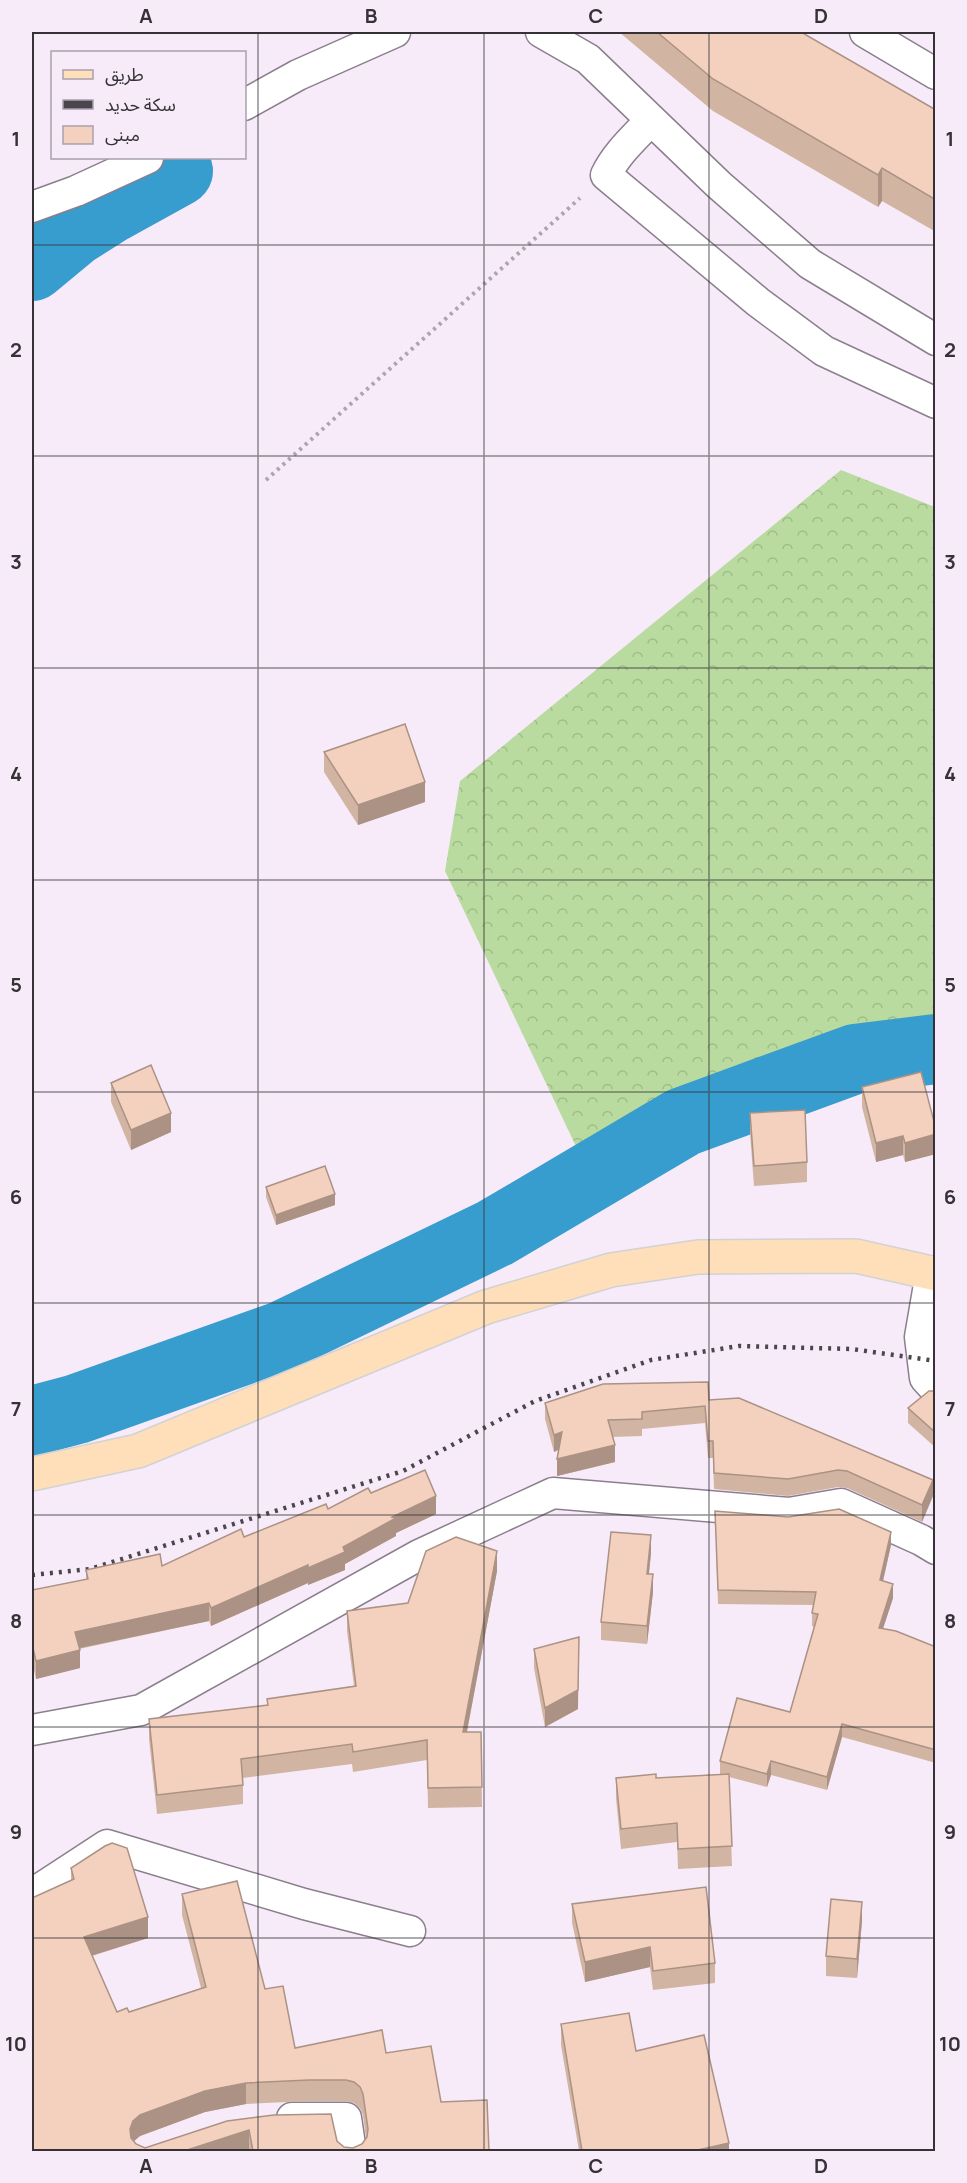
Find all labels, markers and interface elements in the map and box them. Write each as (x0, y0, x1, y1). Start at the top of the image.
text: A (139, 2, 153, 29)
text: B (365, 2, 378, 29)
text: C (589, 2, 603, 29)
text: D (814, 2, 828, 29)
legend (51, 51, 246, 159)
text: طريق (105, 62, 144, 86)
text: سكة حديد (105, 92, 176, 116)
text: مبنى (105, 122, 140, 146)
text: 1 (12, 125, 20, 152)
text: 1 (946, 125, 954, 152)
text: 2 (10, 336, 22, 363)
text: 2 (944, 336, 956, 363)
text: 3 (10, 548, 22, 575)
text: 3 (944, 548, 956, 575)
text: 4 (10, 760, 22, 787)
text: 4 (944, 760, 956, 787)
text: 5 (10, 971, 22, 998)
text: 5 (944, 971, 956, 998)
text: 6 (10, 1183, 22, 1210)
text: 6 (944, 1183, 956, 1210)
text: 7 (11, 1395, 21, 1422)
text: 7 (945, 1395, 955, 1422)
text: 8 (10, 1607, 22, 1634)
text: 8 (944, 1607, 956, 1634)
text: 9 (10, 1818, 22, 1845)
text: 9 (944, 1818, 956, 1845)
text: 10 (5, 2030, 27, 2057)
text: 10 (939, 2030, 961, 2057)
text: A (139, 2152, 153, 2179)
text: B (365, 2152, 378, 2179)
text: C (589, 2152, 603, 2179)
text: D (814, 2152, 828, 2179)

